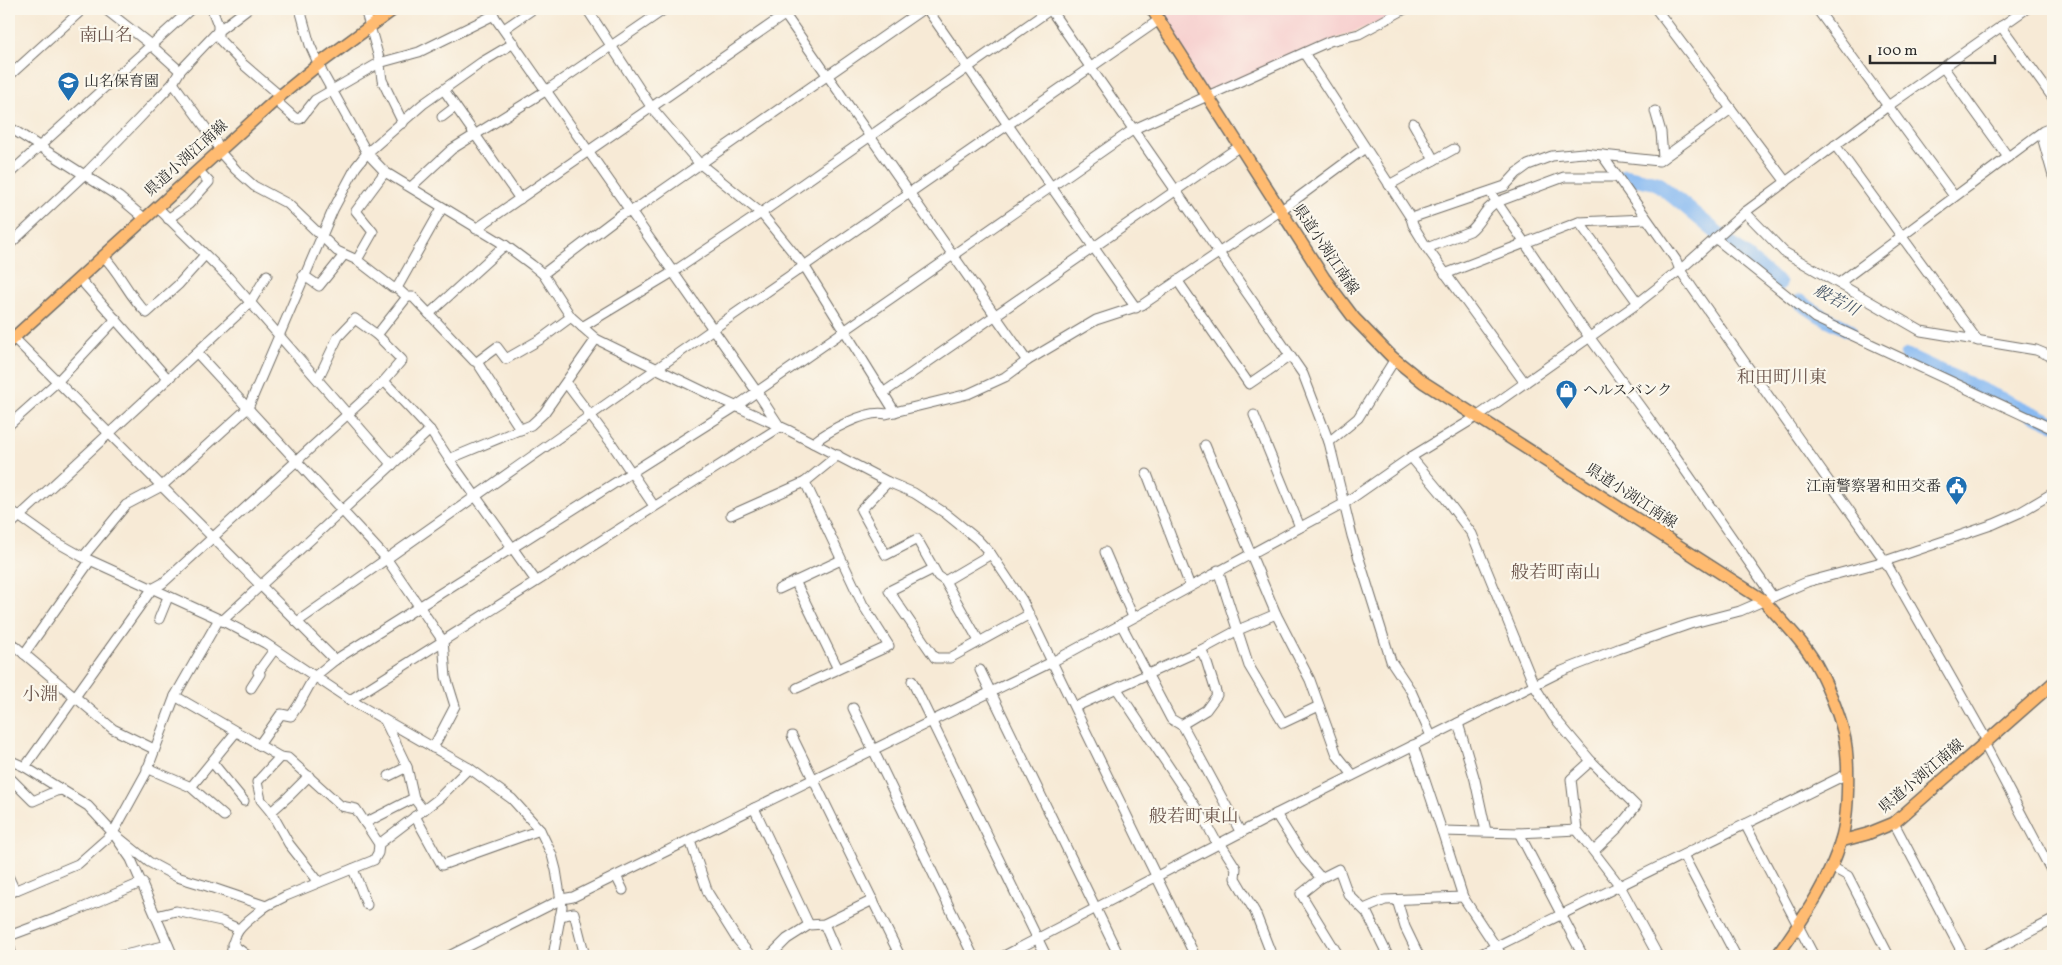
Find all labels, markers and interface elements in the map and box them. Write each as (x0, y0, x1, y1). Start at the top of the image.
district label: 南山名 (79, 24, 133, 49)
scale bar (1870, 32, 1994, 64)
text: 100 m (1877, 41, 1917, 62)
school or university icon: 山名保育園 (56, 70, 80, 101)
place label: 山名保育園 (84, 72, 159, 93)
street label: 県道小渕江南線 (141, 116, 233, 202)
street label: 県道小渕江南線 (1287, 201, 1363, 299)
water label: 般若川 (1810, 280, 1864, 323)
district label: 和田町川東 (1737, 366, 1827, 391)
shop icon: ヘルスバンク (1555, 379, 1579, 410)
place label: ヘルスバンク (1583, 381, 1672, 402)
street label: 県道小渕江南線 (1581, 460, 1681, 534)
public building icon: 江南警察署和田交番 (1945, 475, 1969, 506)
place label: 江南警察署和田交番 (1806, 477, 1941, 498)
district label: 般若町南山 (1511, 561, 1601, 586)
district label: 小淵 (22, 683, 58, 708)
street label: 県道小渕江南線 (1875, 735, 1969, 819)
district label: 般若町東山 (1149, 805, 1239, 830)

